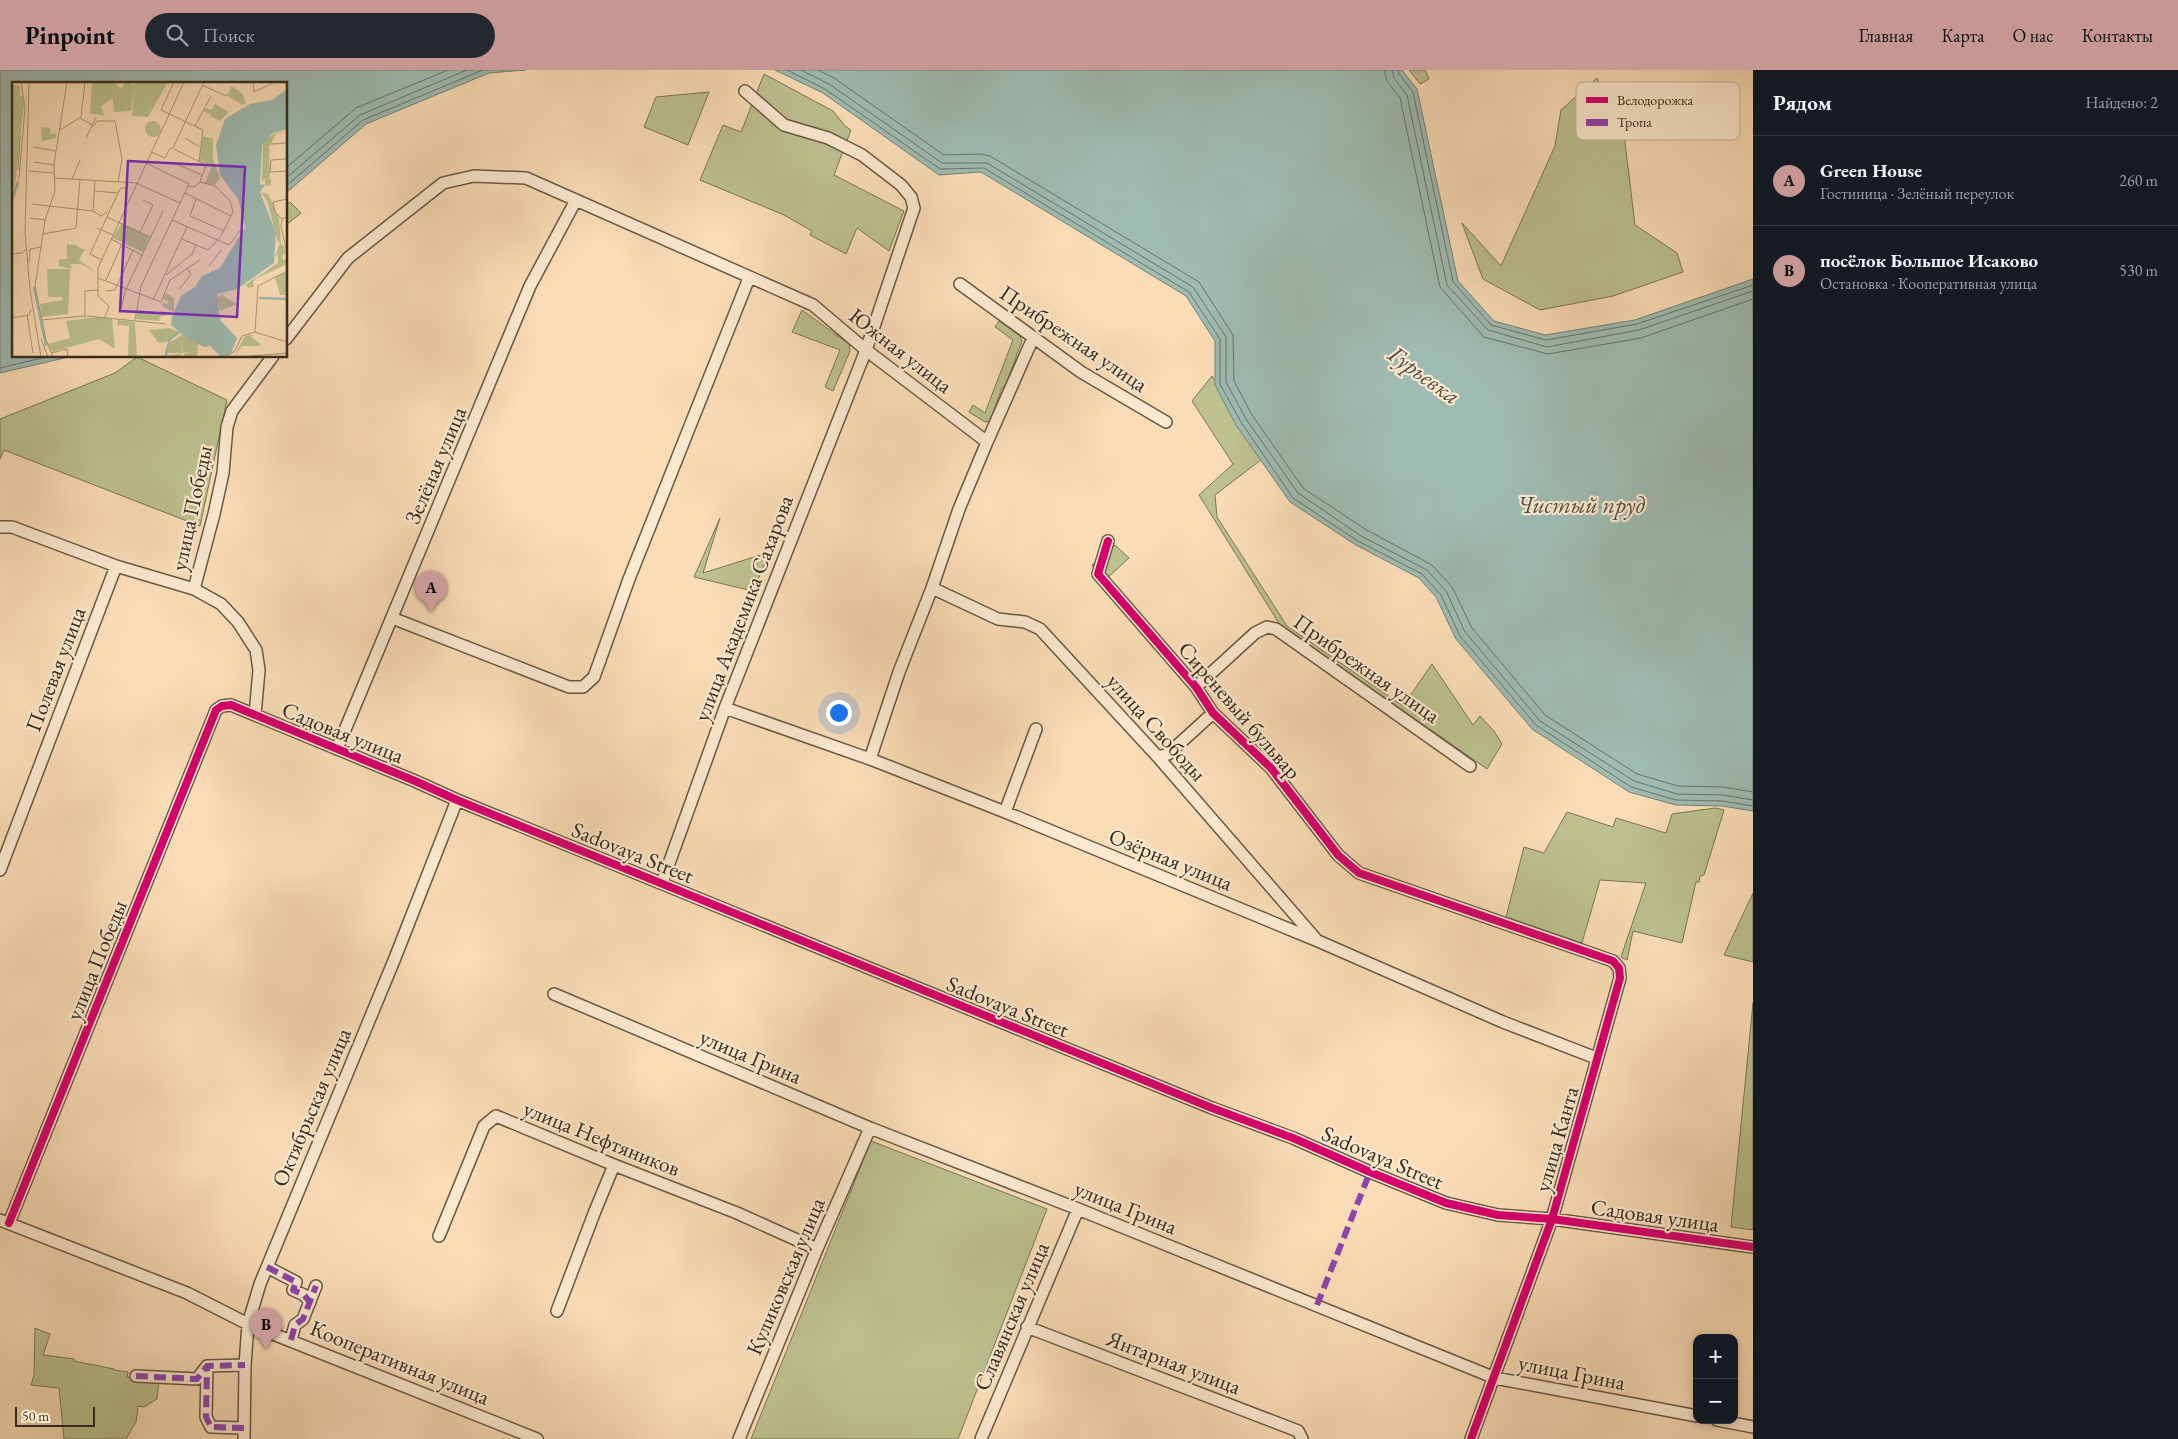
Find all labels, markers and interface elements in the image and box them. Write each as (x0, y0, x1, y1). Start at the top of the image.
search box (145, 13, 495, 58)
text: Pinpoint (25, 20, 115, 51)
icon: search (163, 21, 191, 49)
text: Поиск (203, 23, 255, 48)
text: Главная (1859, 24, 1913, 47)
text: Карта (1941, 24, 1984, 47)
text: О нас (2012, 24, 2054, 47)
text: Контакты (2082, 24, 2153, 47)
inset map (12, 82, 288, 358)
legend (1576, 82, 1740, 140)
text: Рядом (1773, 89, 1832, 116)
text: Велодорожка (1617, 91, 1693, 109)
text: Найдено: 2 (2086, 92, 2158, 113)
text: Тропа (1617, 113, 1652, 131)
text: Green House (1820, 158, 1922, 183)
text: A (1783, 170, 1795, 191)
text: 260 m (2119, 170, 2158, 191)
text: Гостиница · Зелёный переулок (1820, 183, 2014, 204)
text: посёлок Большое Исаково (1820, 248, 2038, 273)
text: B (1784, 260, 1794, 281)
text: 530 m (2119, 260, 2158, 281)
text: Остановка · Кооперативная улица (1820, 273, 2037, 294)
street label: Прибрежная улица (994, 278, 1154, 399)
street label: Южная улица (843, 301, 959, 400)
water label: Гурьевка (1381, 337, 1467, 411)
street label: Зелёная улица (398, 402, 473, 528)
street label: улица Победы (164, 443, 219, 573)
water label: Чистый пруд (1517, 489, 1645, 520)
street label: улица Академика Сахарова (687, 491, 800, 725)
pin: A (415, 571, 447, 612)
street label: Полевая улица (18, 602, 93, 736)
street label: Прибрежная улица (1288, 607, 1446, 730)
street label: Сиреневый бульвар (1172, 635, 1308, 785)
street label: улица Свободы (1100, 667, 1213, 788)
street label: Садовая улица (278, 695, 408, 770)
your location (826, 700, 852, 726)
street label: Sadovaya Street (567, 815, 698, 890)
street label: Озёрная улица (1105, 821, 1237, 898)
street label: улица Победы (59, 896, 134, 1025)
street label: Sadovaya Street (942, 969, 1073, 1044)
street label: улица Грина (695, 1022, 806, 1091)
street label: Октябрьская улица (265, 1023, 358, 1191)
street label: улица Канта (1528, 1083, 1585, 1195)
street label: улица Нефтяников (519, 1094, 684, 1183)
street label: Sadovaya Street (1318, 1119, 1448, 1196)
street label: улица Грина (1070, 1174, 1182, 1241)
street label: Садовая улица (1589, 1192, 1721, 1239)
street label: Куликовская улица (739, 1193, 832, 1359)
street label: Славянская улица (967, 1237, 1056, 1395)
pin: B (250, 1308, 282, 1349)
street label: Кооперативная улица (306, 1313, 494, 1412)
street label: Янтарная улица (1102, 1323, 1245, 1401)
map controls (1693, 1334, 1738, 1424)
button: + (1693, 1334, 1738, 1379)
street label: улица Грина (1516, 1348, 1628, 1397)
button: − (1693, 1379, 1738, 1424)
scale bar (15, 1404, 95, 1427)
text: 50 m (22, 1407, 49, 1425)

